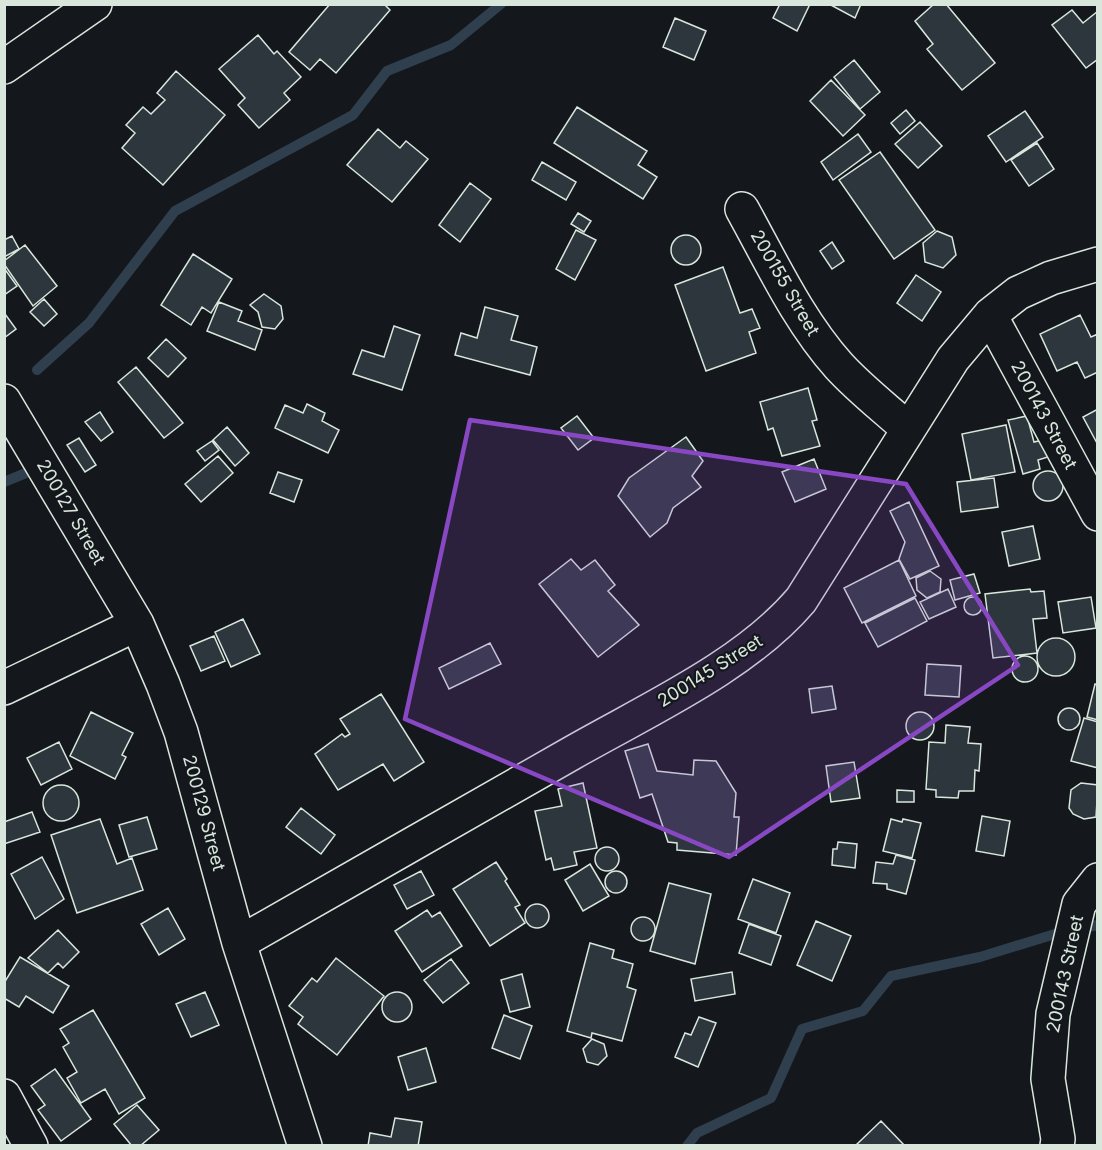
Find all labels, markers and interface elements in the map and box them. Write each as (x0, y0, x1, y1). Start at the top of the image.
street label: 200155 Street (747, 226, 824, 340)
street label: 200143 Street (1007, 357, 1082, 473)
street label: 200127 Street (33, 455, 110, 568)
street label: 200145 Street (654, 630, 766, 711)
street label: 200129 Street (179, 753, 230, 873)
street label: 200143 Street (1042, 913, 1087, 1035)

